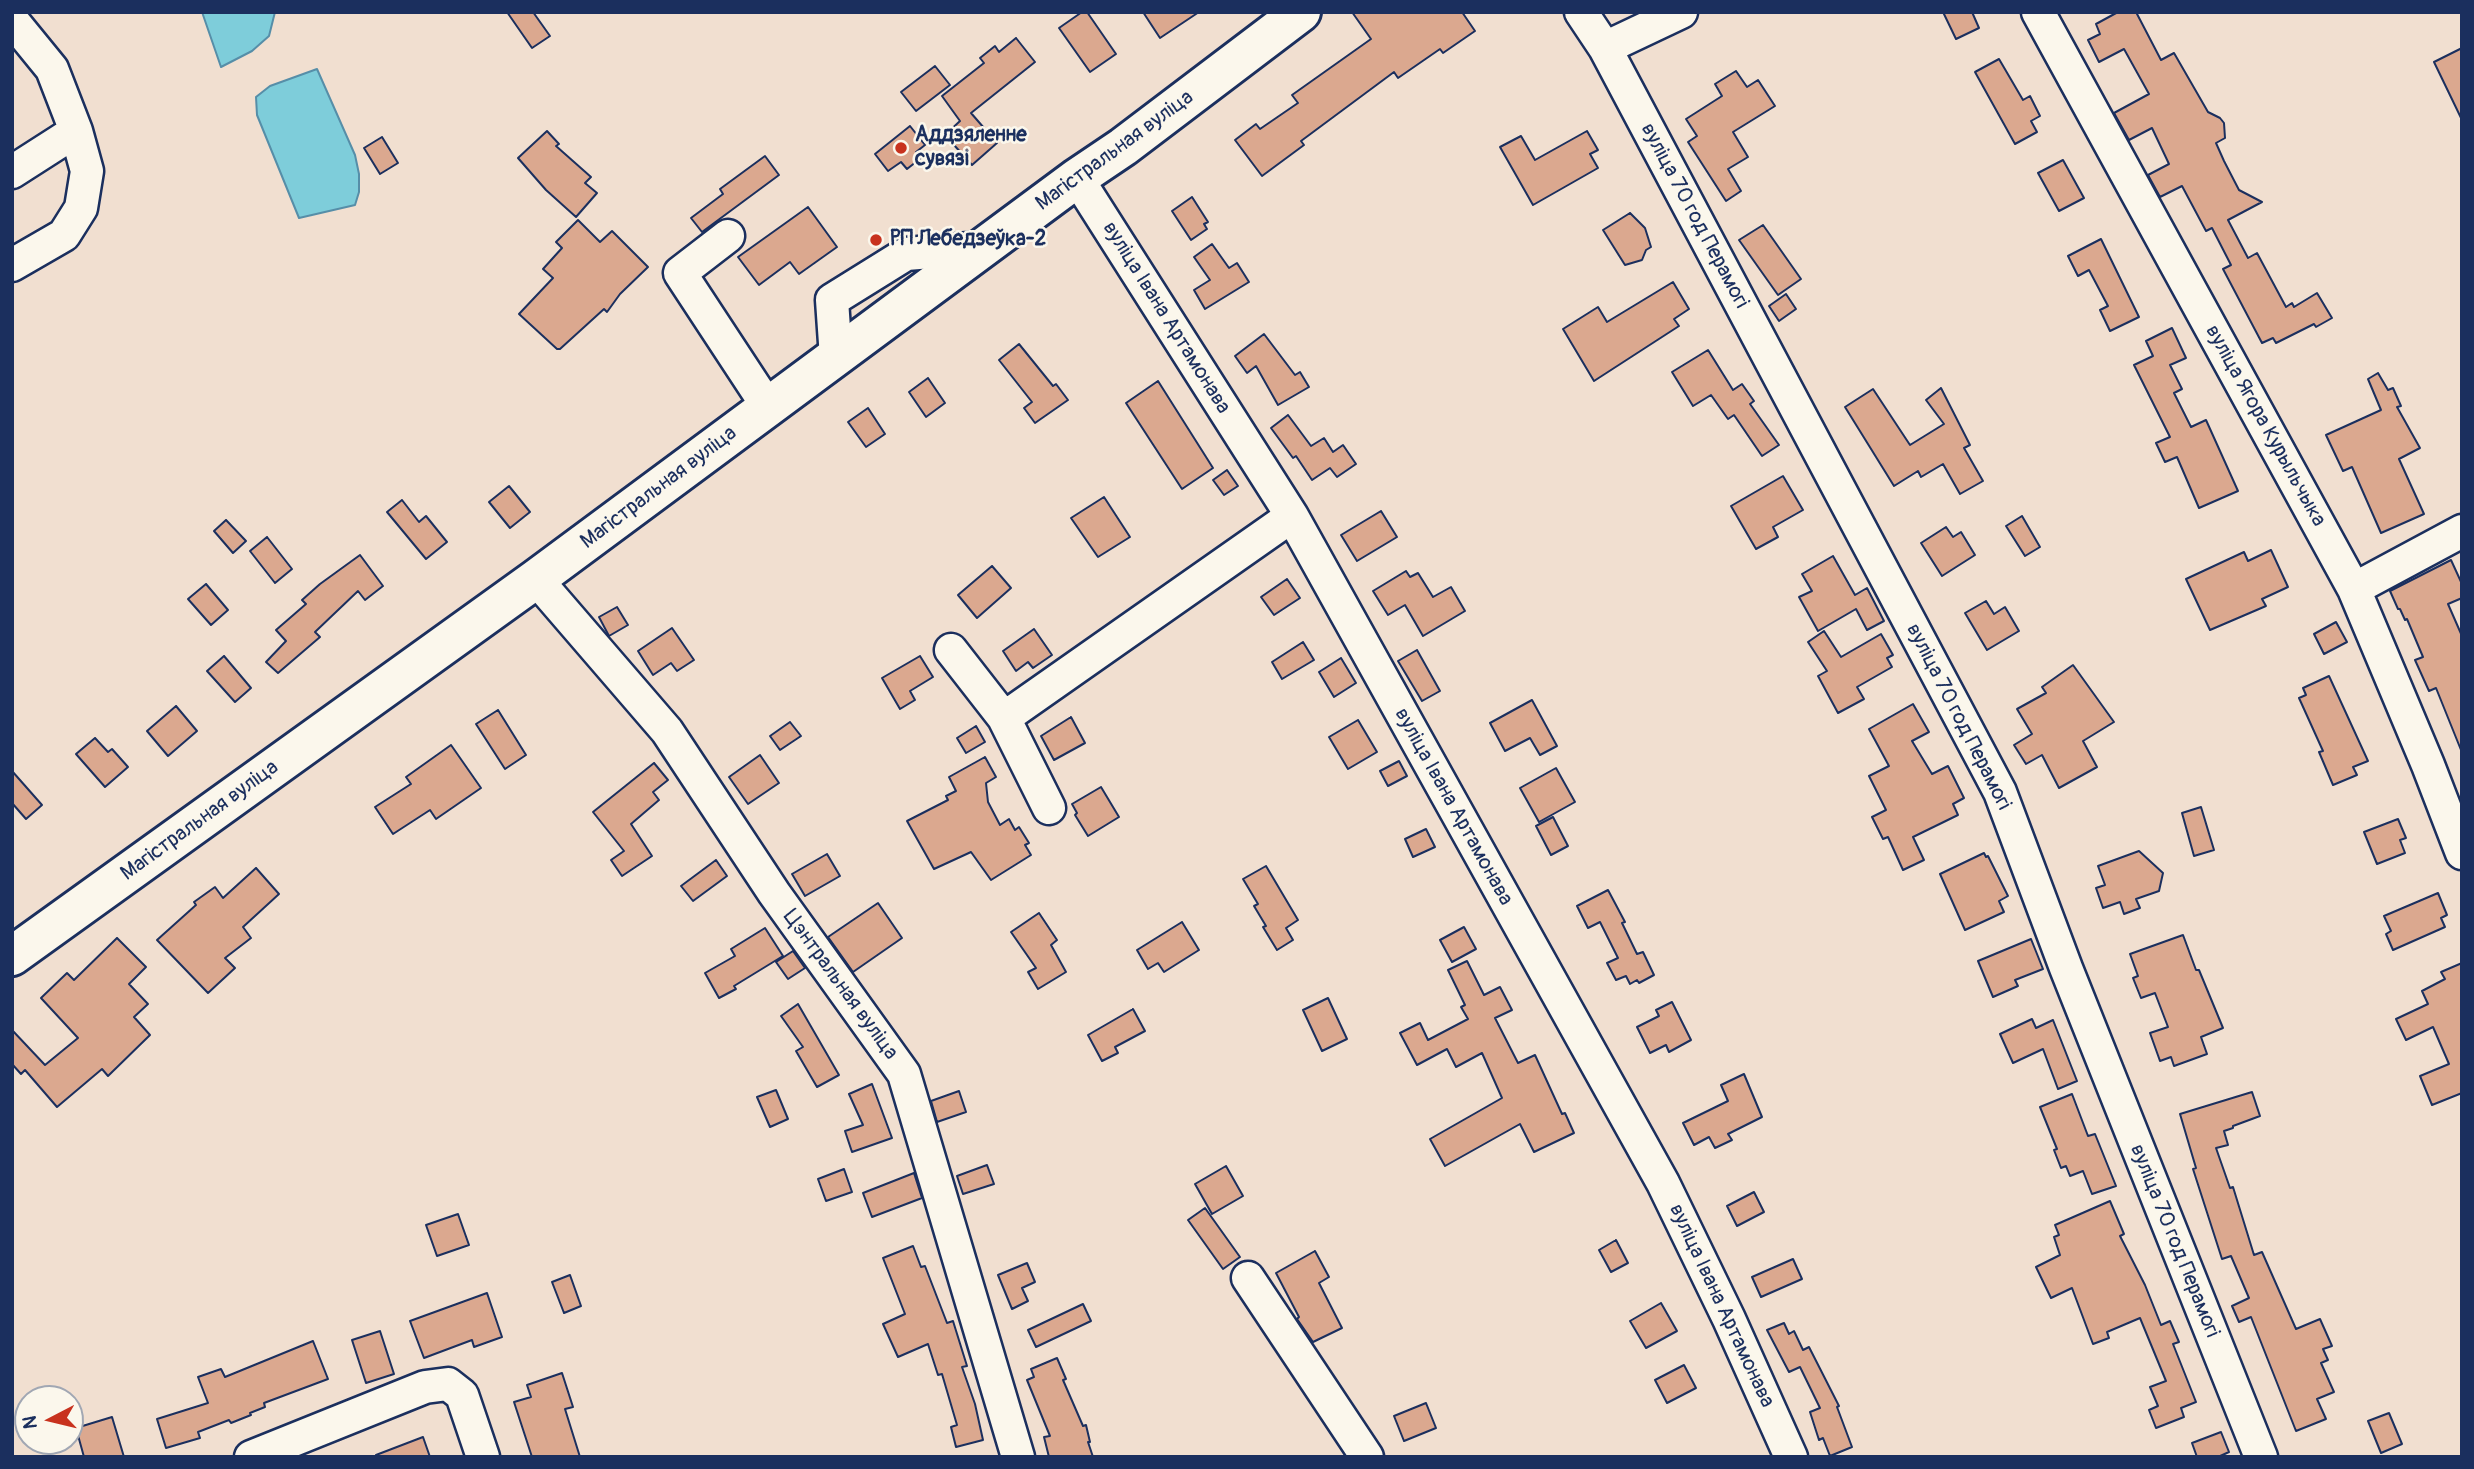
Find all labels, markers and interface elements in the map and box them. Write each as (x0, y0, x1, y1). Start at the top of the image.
street label: Магістральная вуліца (1031, 85, 1199, 217)
street label: вуліца 70 год Перамогі (1635, 119, 1753, 313)
place label: Аддзяленне сувязі (915, 123, 1027, 173)
marker: Аддзяленне сувязі (893, 140, 909, 156)
street label: вуліца Івана Артамонава (1097, 217, 1235, 419)
place label: РП Лебедзеўка-2 (890, 227, 1046, 253)
marker: РП Лебедзеўка-2 (868, 232, 884, 248)
street label: вуліца Ягора Курыльчыка (2199, 321, 2331, 531)
street label: Магістральная вуліца (576, 421, 742, 555)
street label: вуліца 70 год Перамогі (1900, 620, 2016, 814)
street label: вуліца Івана Артамонава (1388, 704, 1518, 910)
street label: Магістральная вуліца (116, 755, 284, 887)
street label: Цэнтральная вуліца (777, 905, 903, 1065)
street label: вуліца 70 год Перамогі (2124, 1141, 2224, 1341)
street label: вуліца Івана Артамонава (1663, 1200, 1779, 1412)
north arrow (14, 1385, 84, 1455)
text: N (17, 1414, 43, 1430)

